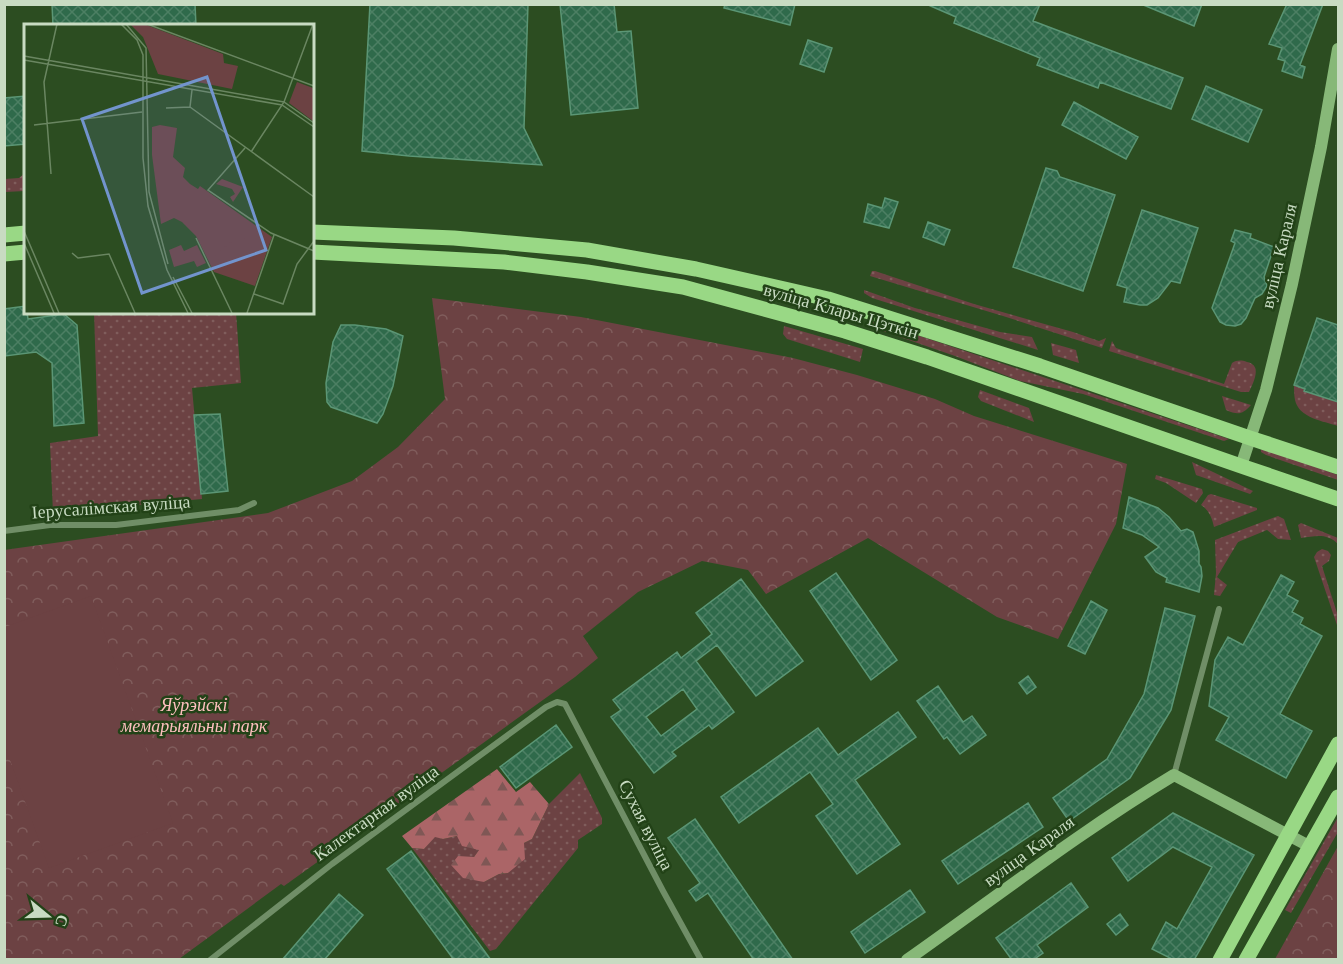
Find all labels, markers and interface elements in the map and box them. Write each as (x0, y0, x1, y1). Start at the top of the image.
inset map (24, 24, 314, 314)
street label: вуліца Караля (1256, 201, 1302, 311)
street label: вуліца Клары Цэткін (761, 278, 921, 344)
street label: Іерусалімская вуліца (31, 490, 191, 524)
park label: Яўрэйскі мемарыяльны парк (120, 694, 268, 737)
street label: Калектарная вуліца (309, 760, 443, 866)
street label: Сухая вуліца (614, 776, 678, 874)
street label: вуліца Караля (979, 811, 1079, 891)
north arrow (18, 886, 78, 946)
text: С (51, 912, 74, 930)

